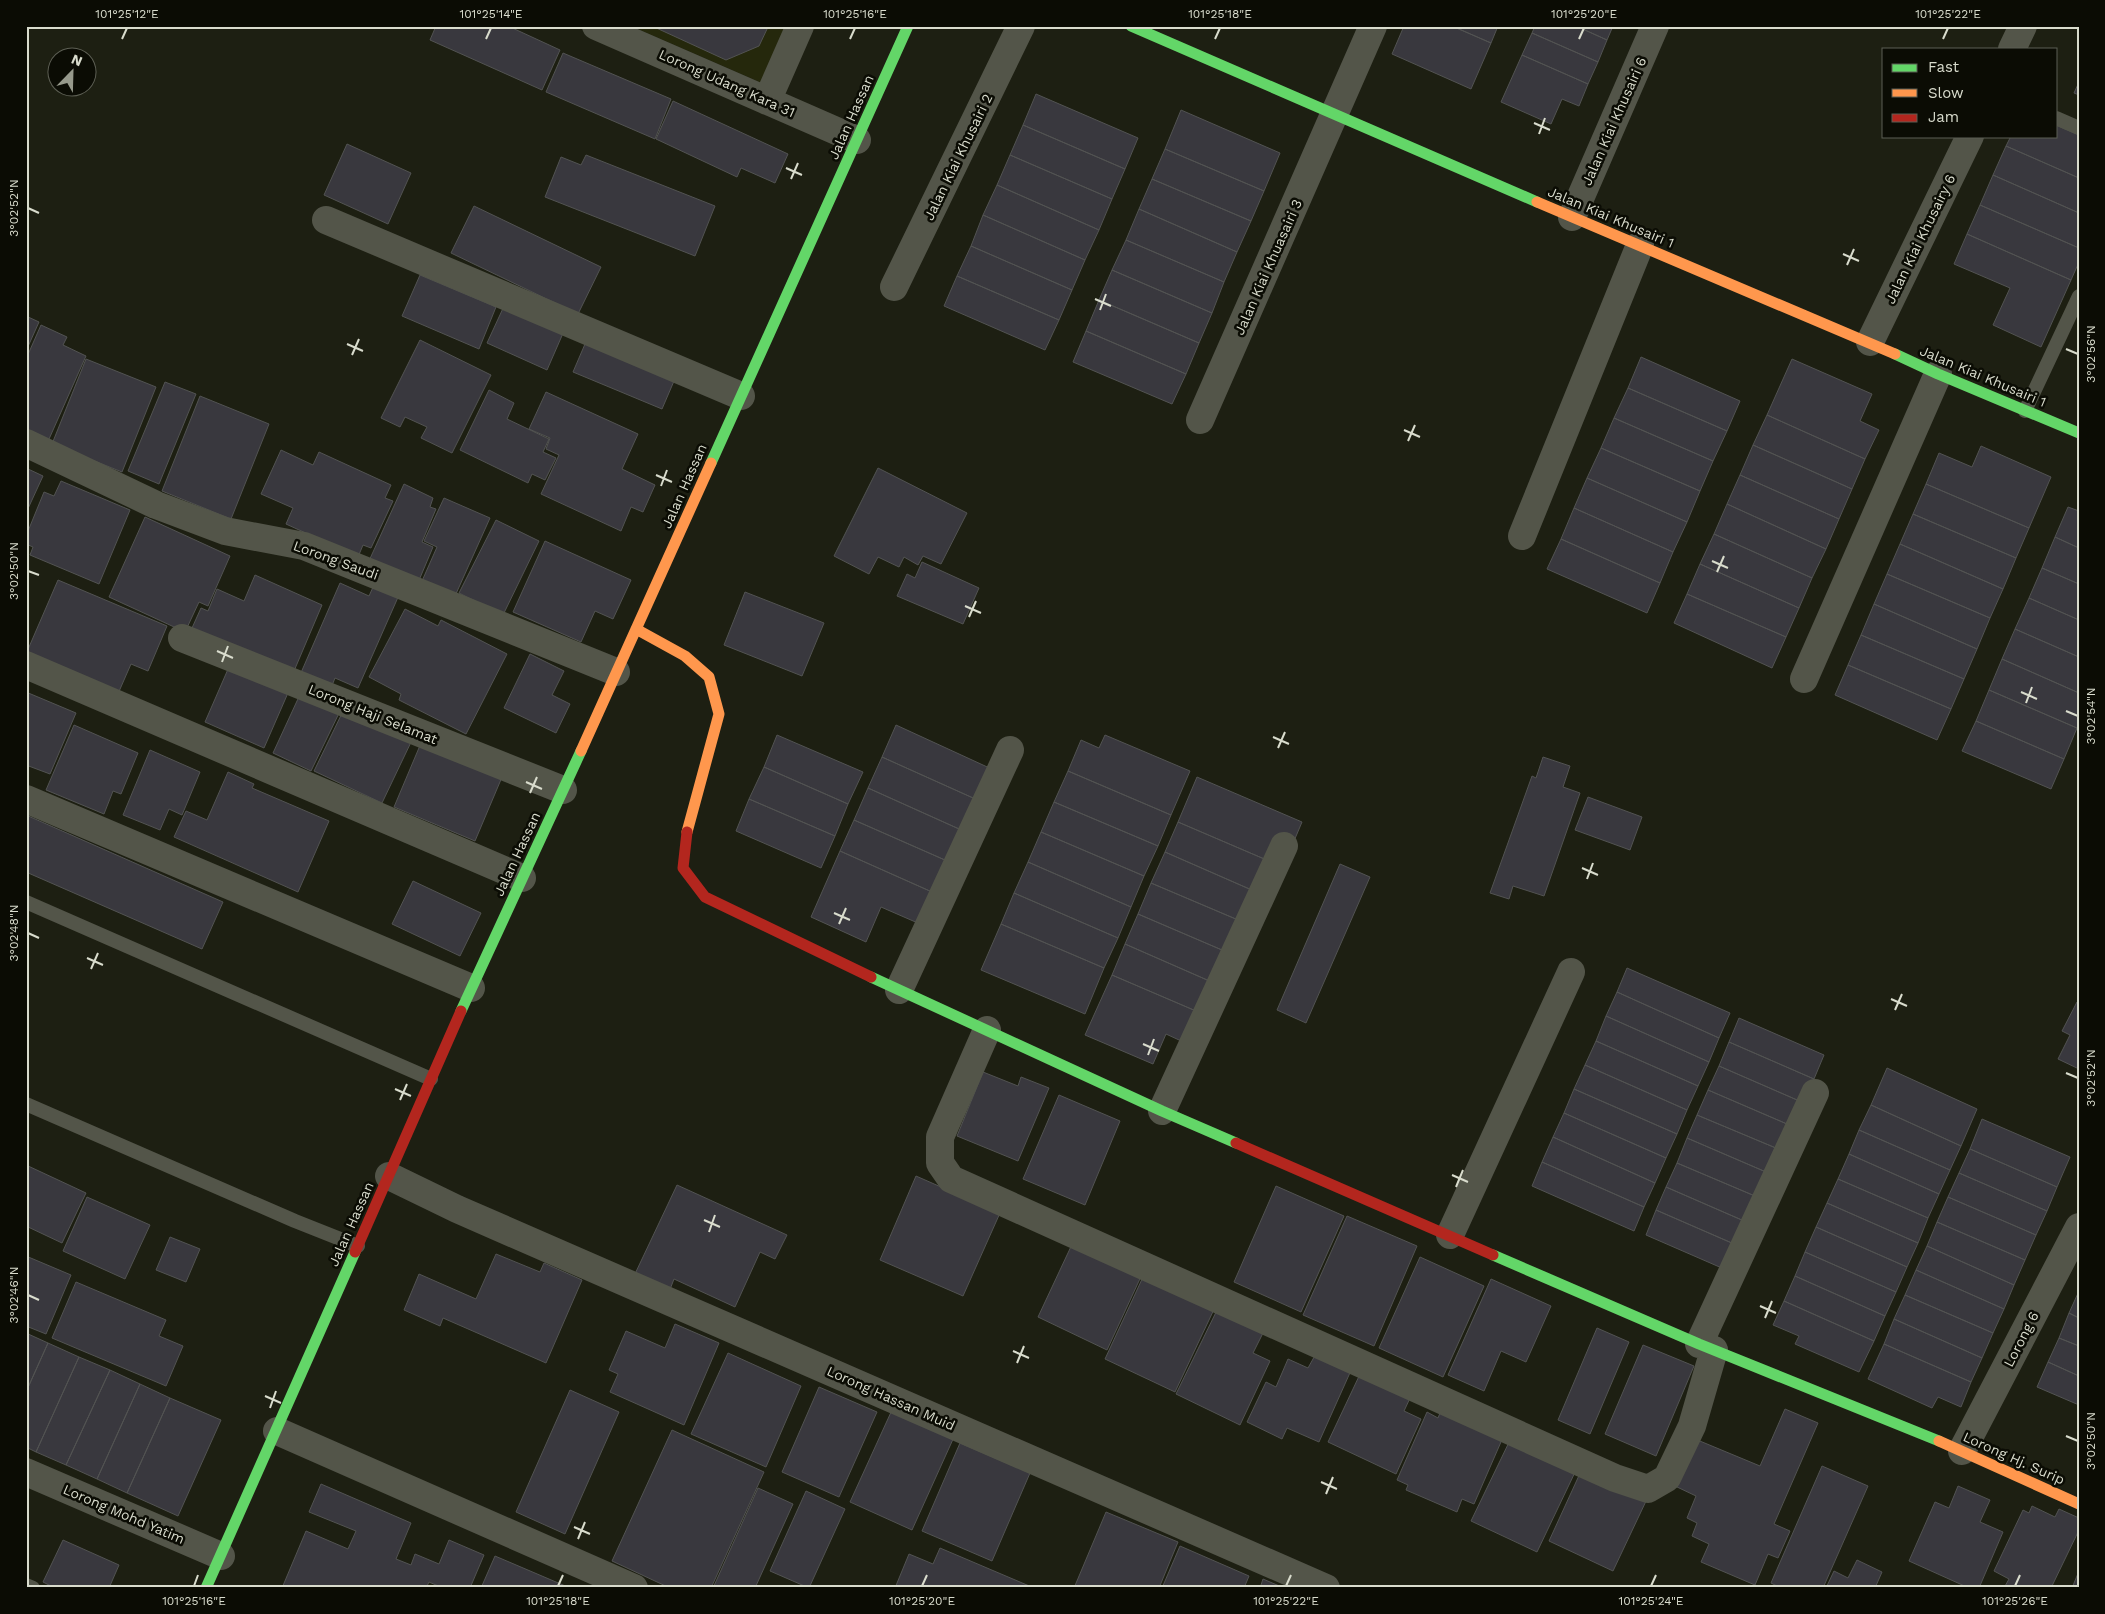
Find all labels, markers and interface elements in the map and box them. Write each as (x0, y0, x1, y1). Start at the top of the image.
text: 101°25'12"E (95, 7, 159, 21)
text: 101°25'14"E (459, 7, 523, 21)
text: 101°25'16"E (823, 7, 887, 21)
text: 101°25'18"E (1188, 7, 1252, 21)
text: 101°25'20"E (1551, 7, 1617, 21)
text: 101°25'22"E (1915, 7, 1981, 21)
street label: Lorong Udang Kara 31 (657, 46, 797, 120)
north arrow (48, 48, 98, 98)
legend (1882, 48, 2058, 138)
text: N (69, 51, 85, 69)
street label: Jalan Kiai Khusairi 6 (1578, 54, 1650, 188)
text: Fast (1928, 58, 1960, 76)
street label: Jalan Hassan (825, 72, 877, 162)
text: Slow (1928, 84, 1964, 102)
street label: Jalan Kiai Khusairi 2 (920, 91, 996, 223)
text: Jam (1928, 108, 1959, 126)
street label: Jalan Kiai Khusairy 6 (1882, 172, 1958, 306)
text: 3°02'52"N (7, 179, 21, 237)
street label: Jalan Kiai Khusairi 1 (1546, 183, 1676, 251)
street label: Jalan Kiai Khuasairi 3 (1231, 197, 1305, 337)
text: 3°02'56"N (2084, 325, 2098, 383)
street label: Jalan Kiai Khusairi 1 (1918, 342, 2048, 410)
street label: Jalan Hassan (658, 441, 710, 531)
street label: Lorong Saudi (291, 537, 381, 583)
text: 3°02'50"N (7, 542, 21, 600)
street label: Lorong Haji Selamat (306, 681, 440, 747)
text: 3°02'54"N (2084, 687, 2098, 745)
street label: Jalan Hassan (491, 810, 543, 898)
text: 3°02'48"N (7, 904, 21, 962)
text: 3°02'52"N (2084, 1049, 2098, 1107)
street label: Jalan Hassan (325, 1179, 377, 1269)
text: 3°02'46"N (7, 1267, 21, 1323)
street label: Lorong 6 (2000, 1309, 2042, 1369)
street label: Lorong Hassan Muid (824, 1363, 958, 1433)
text: 3°02'50"N (2084, 1412, 2098, 1470)
street label: Lorong Hj. Surip (1961, 1428, 2067, 1488)
street label: Lorong Mohd Yatim (61, 1481, 187, 1547)
text: 101°25'16"E (162, 1594, 226, 1608)
text: 101°25'18"E (526, 1594, 590, 1608)
text: 101°25'20"E (889, 1594, 955, 1608)
text: 101°25'22"E (1253, 1594, 1319, 1608)
text: 101°25'24"E (1619, 1594, 1684, 1608)
text: 101°25'26"E (1982, 1594, 2048, 1608)

